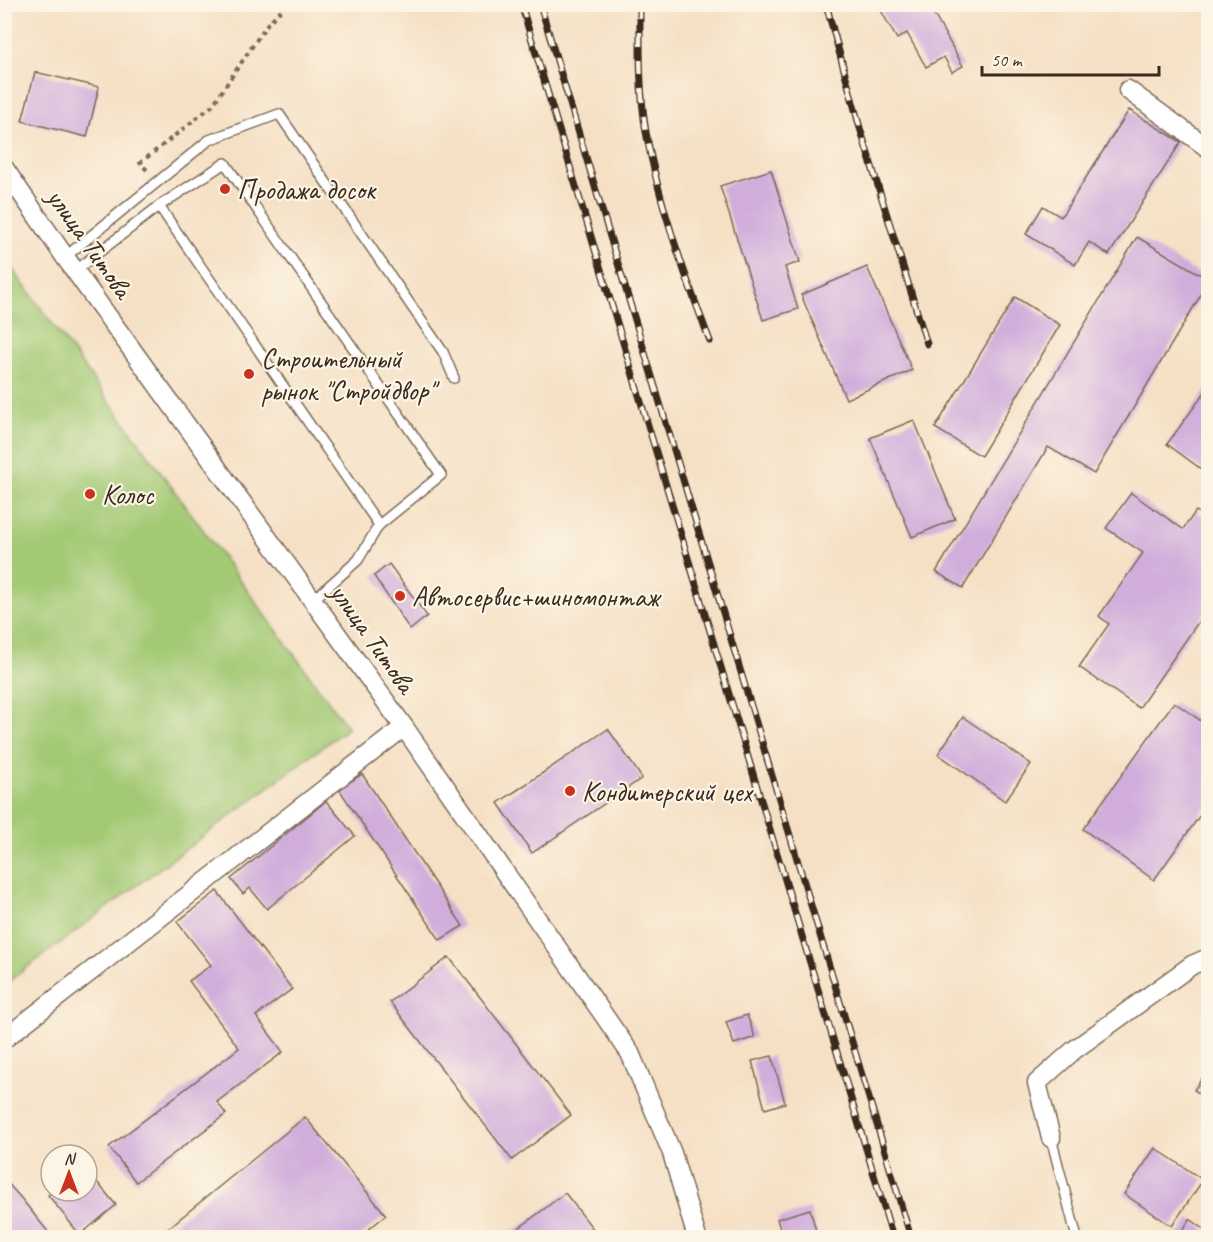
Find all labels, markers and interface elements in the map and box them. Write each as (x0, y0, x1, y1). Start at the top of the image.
scale bar (982, 39, 1159, 77)
text: 50 m (991, 49, 1024, 71)
place label: Продажа досок (237, 172, 377, 207)
street label: улица Титова (38, 180, 142, 307)
marker: Продажа досок (218, 182, 232, 196)
place label: Строительный рынок "Стройдвор" (261, 341, 440, 408)
marker: Строительный рынок "Стройдвор" (242, 367, 256, 381)
place label: Колос (102, 477, 154, 512)
marker: Колос (83, 487, 97, 501)
street label: улица Титова (321, 575, 425, 702)
place label: Автосервис+шиномонтаж (412, 579, 662, 614)
marker: Автосервис+шиномонтаж (393, 589, 407, 603)
place label: Кондитерский цех (582, 774, 754, 809)
marker: Кондитерский цех (563, 784, 577, 798)
north arrow (39, 1143, 99, 1203)
text: N (64, 1149, 77, 1169)

